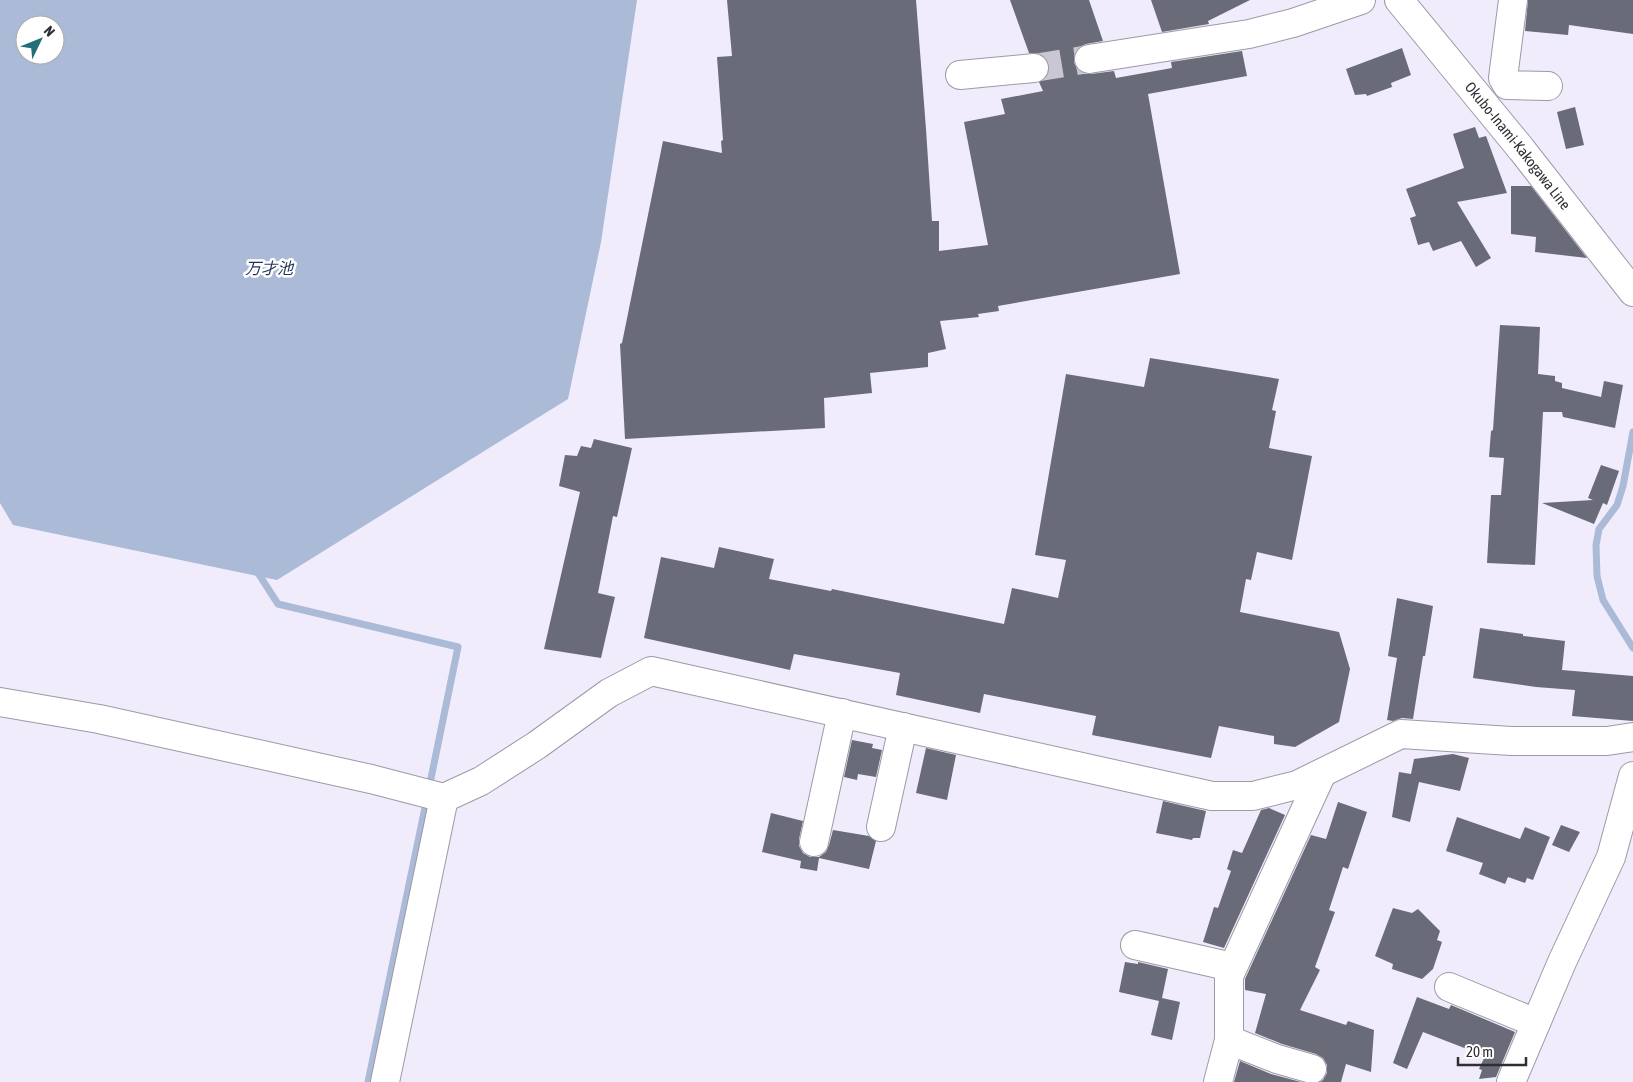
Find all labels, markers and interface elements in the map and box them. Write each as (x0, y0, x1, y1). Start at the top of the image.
north arrow (15, 15, 65, 65)
text: N (41, 23, 58, 40)
street label: Okubo-Inami-Kakogawa Line (1462, 78, 1574, 213)
water label: 万才池 (245, 259, 295, 277)
scale bar (1458, 1034, 1526, 1066)
text: 20 m (1466, 1043, 1493, 1060)

